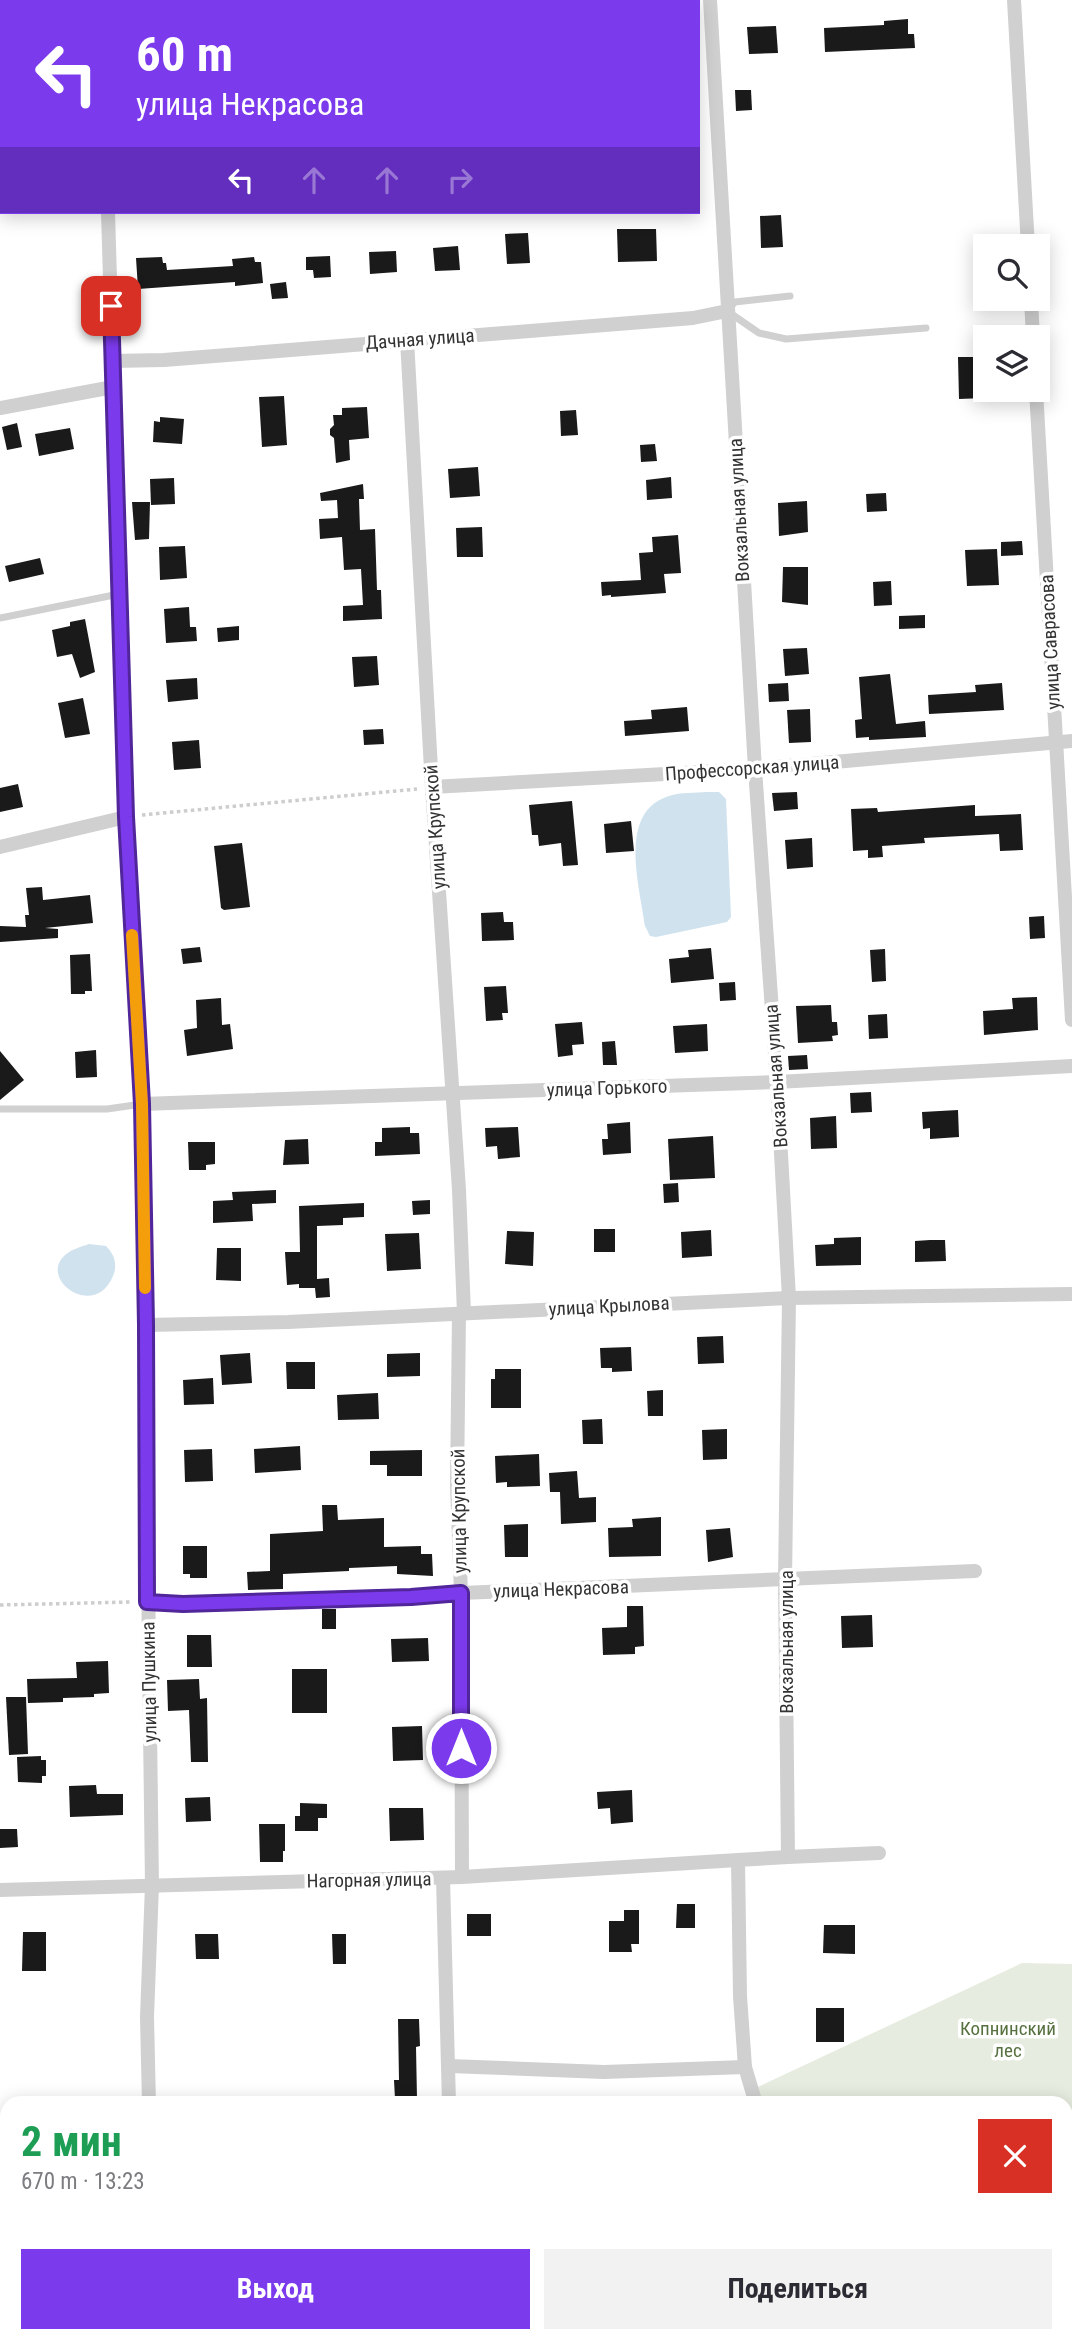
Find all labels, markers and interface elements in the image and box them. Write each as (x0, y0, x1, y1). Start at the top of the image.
text: 60 m (136, 26, 233, 83)
icon: left (21, 28, 112, 119)
text: улица Некрасова (136, 85, 364, 123)
icon: left (222, 161, 260, 199)
icon: ahead (295, 161, 333, 199)
icon: ahead (368, 161, 406, 199)
icon: right (441, 161, 479, 199)
map controls (973, 234, 1050, 402)
button: search (973, 234, 1050, 311)
pin (81, 276, 141, 336)
icon: arrive (92, 287, 130, 325)
street label: Дачная улица (365, 324, 475, 354)
button: layers (973, 325, 1050, 402)
street label: Вокзальная улица (724, 438, 754, 582)
street label: улица Саврасова (1035, 574, 1065, 710)
street label: Профессорская улица (664, 750, 840, 786)
street label: улица Крупской (419, 764, 451, 890)
street label: Вокзальная улица (760, 1004, 792, 1148)
street label: улица Горького (546, 1074, 668, 1102)
street label: улица Крылова (548, 1291, 670, 1321)
street label: улица Крупской (446, 1449, 472, 1573)
street label: Вокзальная улица (775, 1570, 798, 1714)
street label: улица Некрасова (493, 1575, 629, 1603)
street label: улица Пушкина (136, 1621, 162, 1743)
position arrow (424, 1711, 498, 1785)
street label: Нагорная улица (306, 1867, 432, 1893)
park label: Копнинский лес (960, 2017, 1056, 2062)
text: 2 мин (21, 2117, 122, 2166)
button: close (978, 2119, 1052, 2193)
text: 670 m · 13:23 (21, 2168, 145, 2195)
button: Выход (21, 2249, 530, 2329)
button: Поделиться (544, 2249, 1052, 2329)

